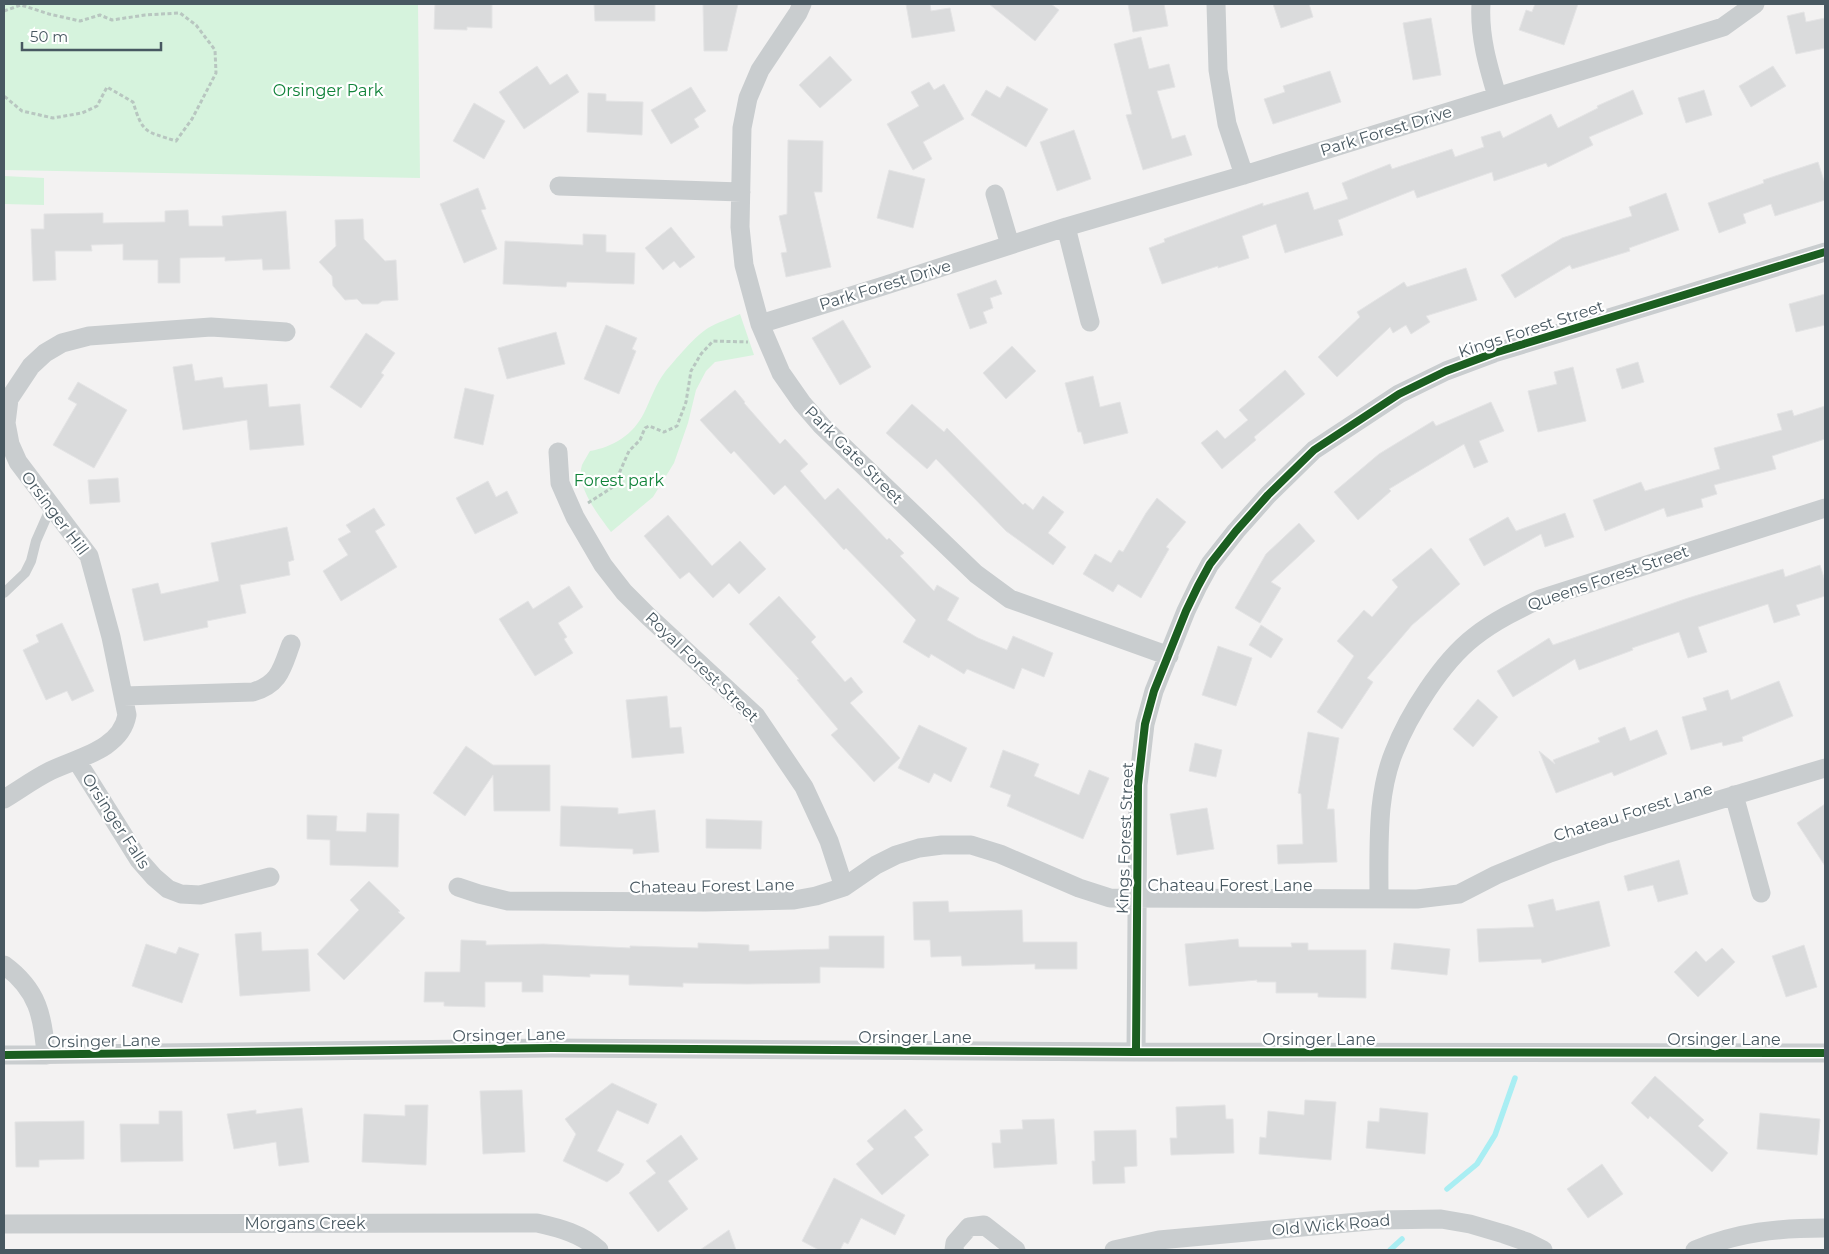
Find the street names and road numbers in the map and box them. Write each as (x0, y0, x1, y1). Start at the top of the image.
street label: Park Forest Drive (1318, 102, 1454, 160)
street label: Park Forest Drive (817, 256, 953, 314)
street label: Kings Forest Street (1456, 296, 1607, 362)
street label: Park Gate Street (801, 402, 907, 508)
street label: Orsinger Hill (17, 467, 93, 559)
street label: Queens Forest Street (1525, 541, 1691, 614)
street label: Royal Forest Street (641, 608, 763, 726)
street label: Kings Forest Street (1113, 761, 1137, 914)
street label: Orsinger Falls (78, 770, 154, 872)
street label: Chateau Forest Lane (1551, 779, 1715, 845)
street label: Chateau Forest Lane (629, 875, 795, 897)
street label: Chateau Forest Lane (1147, 876, 1313, 895)
street label: Orsinger Lane (452, 1025, 566, 1045)
street label: Orsinger Lane (858, 1028, 972, 1047)
street label: Orsinger Lane (1262, 1030, 1376, 1049)
street label: Orsinger Lane (1667, 1030, 1781, 1049)
street label: Orsinger Lane (47, 1031, 161, 1051)
street label: Old Wick Road (1271, 1210, 1391, 1240)
street label: Morgans Creek (244, 1214, 366, 1233)

